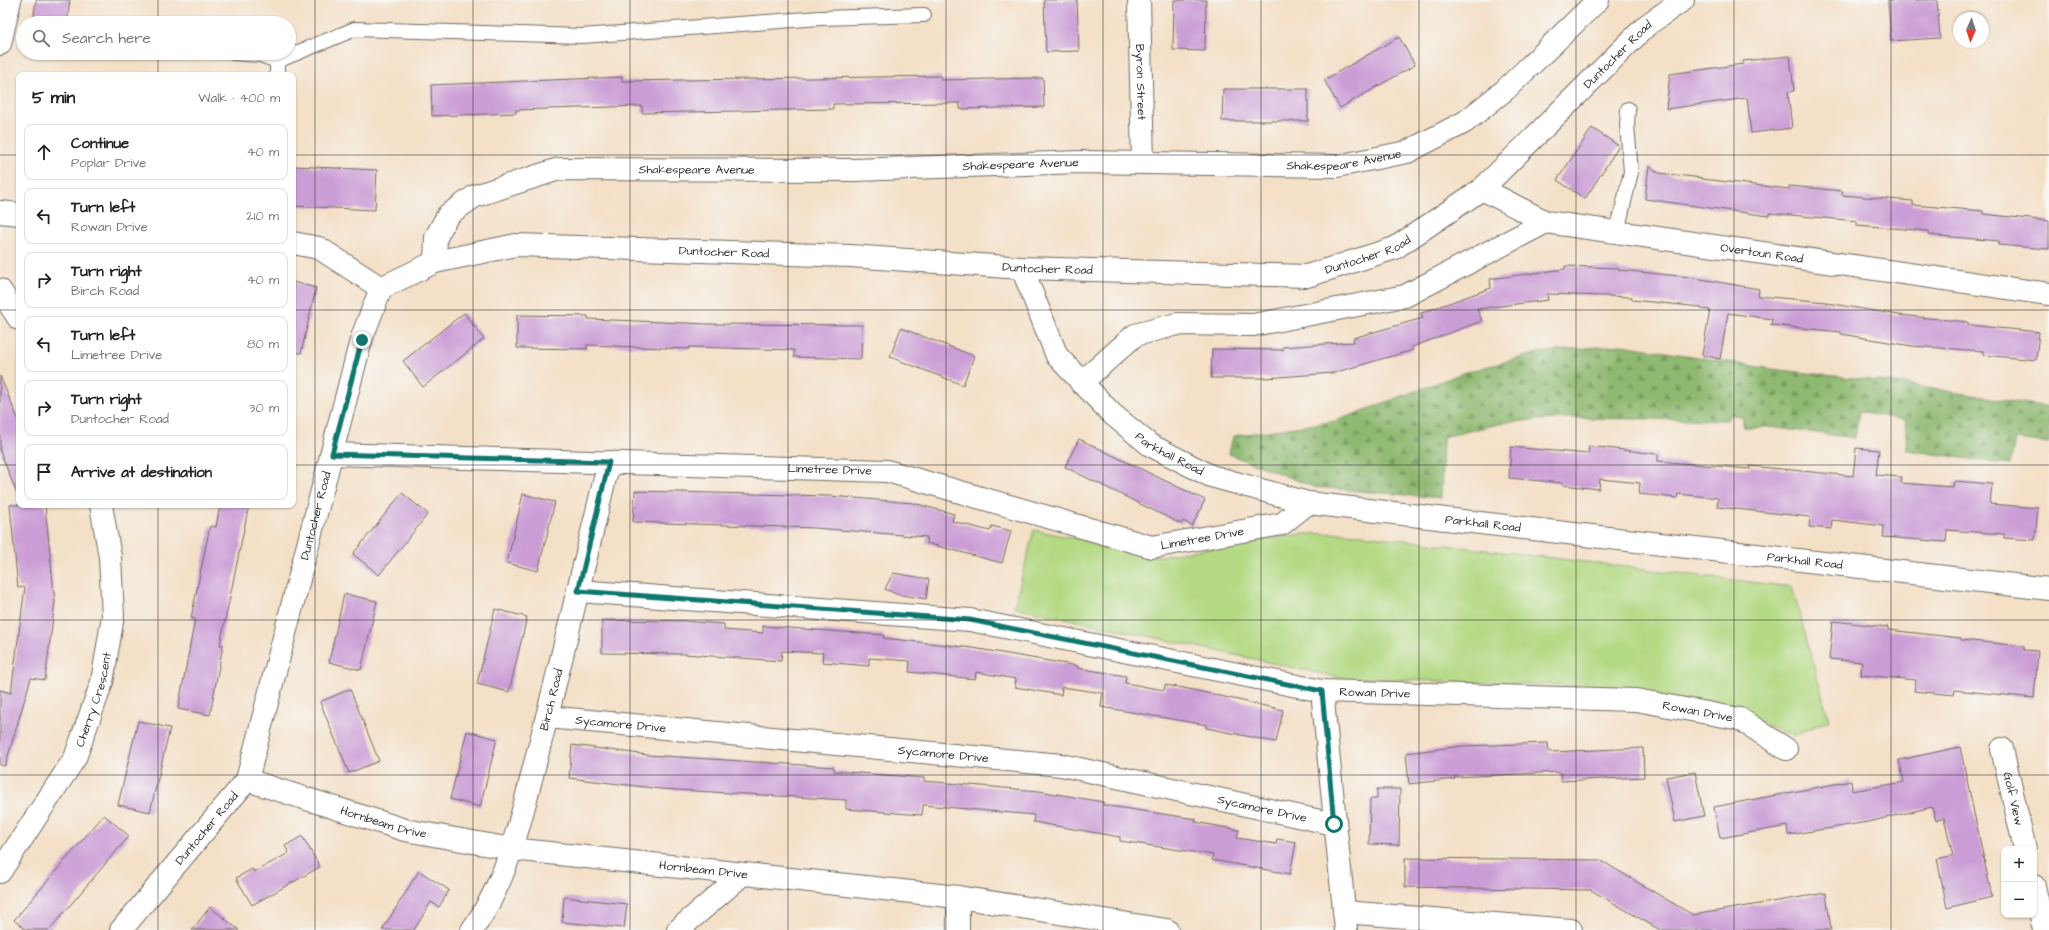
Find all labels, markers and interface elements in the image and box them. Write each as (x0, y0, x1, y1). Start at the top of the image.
north arrow (1953, 12, 1989, 48)
search box (16, 16, 296, 60)
street label: Duntocher Road (1580, 16, 1655, 93)
icon: search (30, 27, 52, 49)
text: Search here (62, 28, 151, 49)
street label: Byron Street (1130, 44, 1150, 121)
text: 5 min (32, 86, 75, 110)
text: Walk · 400 m (198, 89, 280, 107)
text: Continue (71, 133, 129, 154)
icon: ahead (33, 141, 55, 163)
text: 40 m (247, 143, 279, 161)
street label: Shakespeare Avenue (1286, 145, 1403, 175)
text: Poplar Drive (71, 154, 146, 172)
street label: Shakespeare Avenue (962, 154, 1079, 175)
street label: Shakespeare Avenue (639, 161, 755, 179)
text: Turn left (71, 197, 135, 218)
icon: left (33, 205, 55, 227)
text: 210 m (246, 207, 279, 225)
text: Rowan Drive (71, 218, 148, 236)
street label: Duntocher Road (1323, 232, 1414, 279)
street label: Overtoun Road (1719, 239, 1804, 268)
street label: Duntocher Road (679, 242, 770, 262)
street label: Duntocher Road (1002, 259, 1093, 279)
text: Turn right (71, 261, 142, 282)
icon: right (33, 269, 55, 291)
text: 40 m (247, 271, 279, 289)
text: Birch Road (71, 282, 139, 300)
text: Turn left (71, 325, 135, 346)
route end (353, 331, 371, 349)
icon: left (33, 333, 55, 355)
text: 80 m (247, 335, 279, 353)
text: Limetree Drive (71, 346, 162, 364)
text: Turn right (71, 389, 142, 410)
icon: right (33, 397, 55, 419)
text: 30 m (249, 399, 279, 417)
text: Duntocher Road (71, 410, 169, 428)
street label: Parkhall Road (1131, 428, 1207, 480)
street label: Limetree Drive (787, 460, 873, 480)
icon: arrive (33, 461, 55, 483)
text: Arrive at destination (71, 462, 212, 483)
street label: Duntocher Road (296, 470, 336, 562)
street label: Parkhall Road (1444, 511, 1522, 537)
street label: Limetree Drive (1159, 523, 1246, 554)
street label: Parkhall Road (1766, 548, 1844, 574)
street label: Cherry Crescent (72, 651, 116, 749)
street label: Birch Road (536, 667, 568, 732)
street label: Rowan Drive (1339, 684, 1411, 703)
street label: Rowan Drive (1661, 697, 1734, 727)
street label: Sycamore Drive (575, 712, 667, 737)
street label: Sycamore Drive (897, 742, 990, 767)
street label: Golf View (1999, 770, 2027, 828)
street label: Duntocher Road (171, 788, 243, 869)
street label: Sycamore Drive (1216, 791, 1309, 827)
street label: Hornbeam Drive (338, 802, 428, 843)
route start (1325, 815, 1343, 833)
map controls (2001, 846, 2037, 918)
button: + (2001, 846, 2037, 882)
street label: Hornbeam Drive (658, 857, 749, 883)
button: − (2001, 882, 2037, 918)

